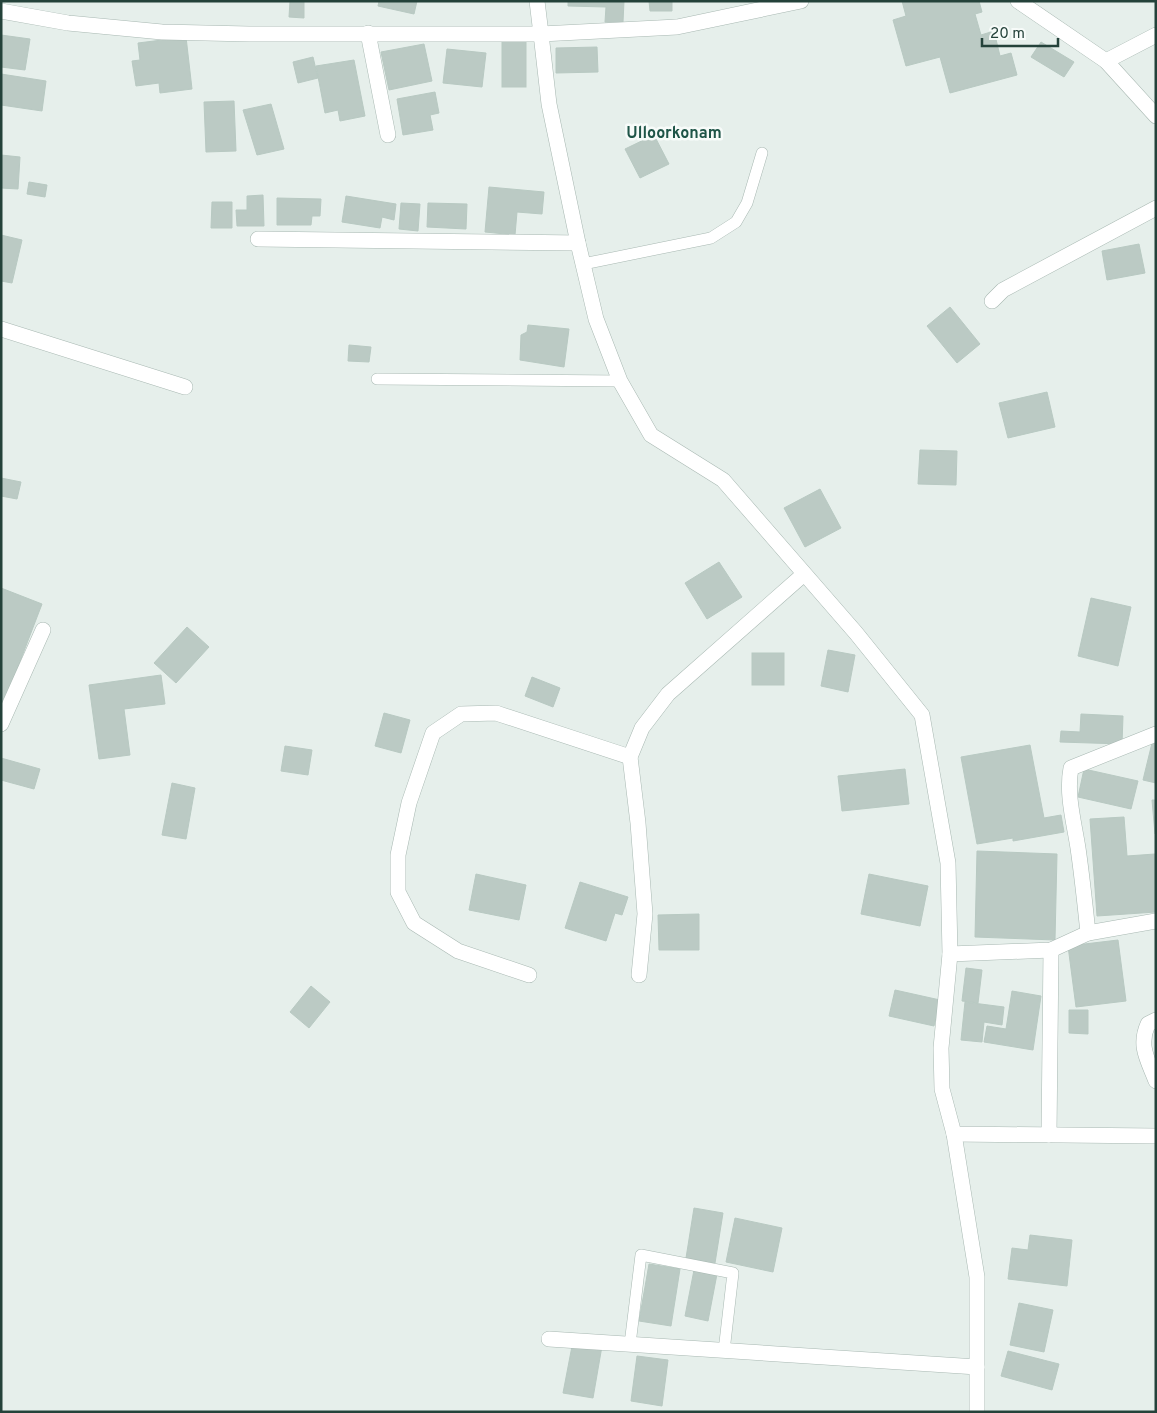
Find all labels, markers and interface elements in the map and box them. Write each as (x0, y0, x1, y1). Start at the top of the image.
scale bar (982, 15, 1058, 47)
text: 20 m (990, 25, 1025, 44)
district label: Ulloorkonam (626, 124, 722, 144)

